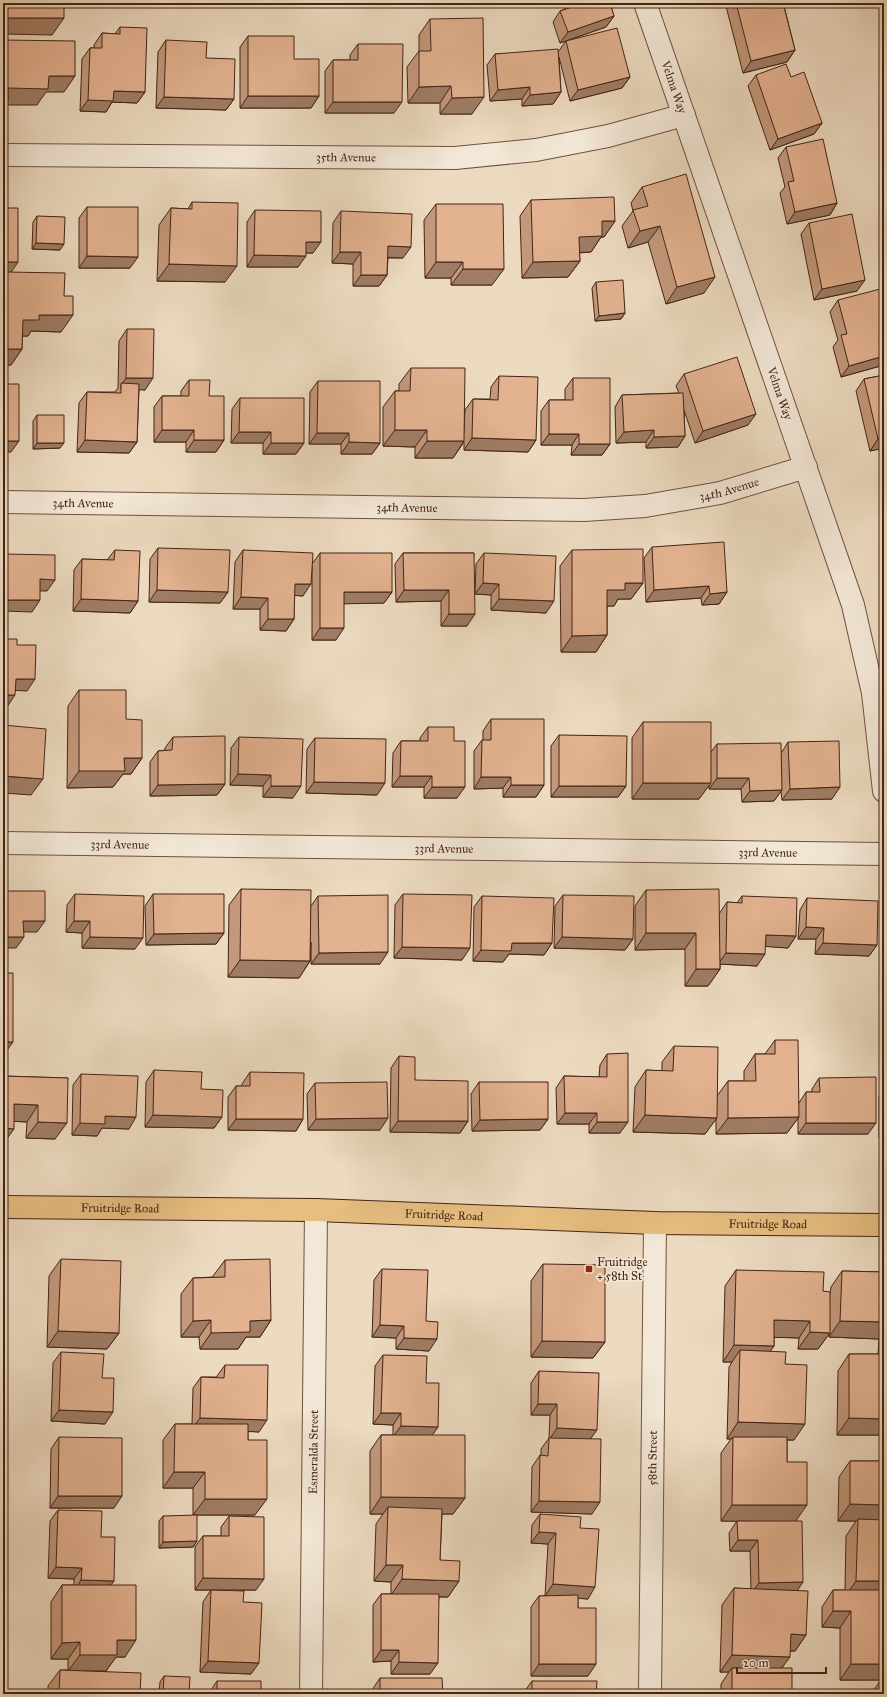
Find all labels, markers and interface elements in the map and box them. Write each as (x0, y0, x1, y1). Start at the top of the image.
street label: Velma Way (658, 58, 690, 116)
street label: 35th Avenue (316, 150, 376, 164)
street label: Velma Way (764, 364, 796, 422)
street label: 34th Avenue (698, 475, 761, 503)
street label: 34th Avenue (52, 496, 114, 511)
street label: 34th Avenue (376, 500, 438, 515)
street label: 33rd Avenue (91, 837, 149, 852)
street label: 33rd Avenue (414, 841, 473, 856)
street label: 33rd Avenue (738, 845, 797, 860)
street label: Fruitridge Road (81, 1201, 159, 1216)
street label: Fruitridge Road (404, 1206, 483, 1223)
street label: Fruitridge Road (728, 1217, 807, 1232)
place label: Fruitridge + 58th St (597, 1255, 647, 1283)
marker: Fruitridge + 58th St (584, 1264, 594, 1274)
street label: Esmeralda Street (306, 1409, 321, 1494)
street label: 58th Street (645, 1430, 660, 1486)
scale bar (737, 1649, 826, 1675)
text: 20 m (743, 1656, 769, 1670)

